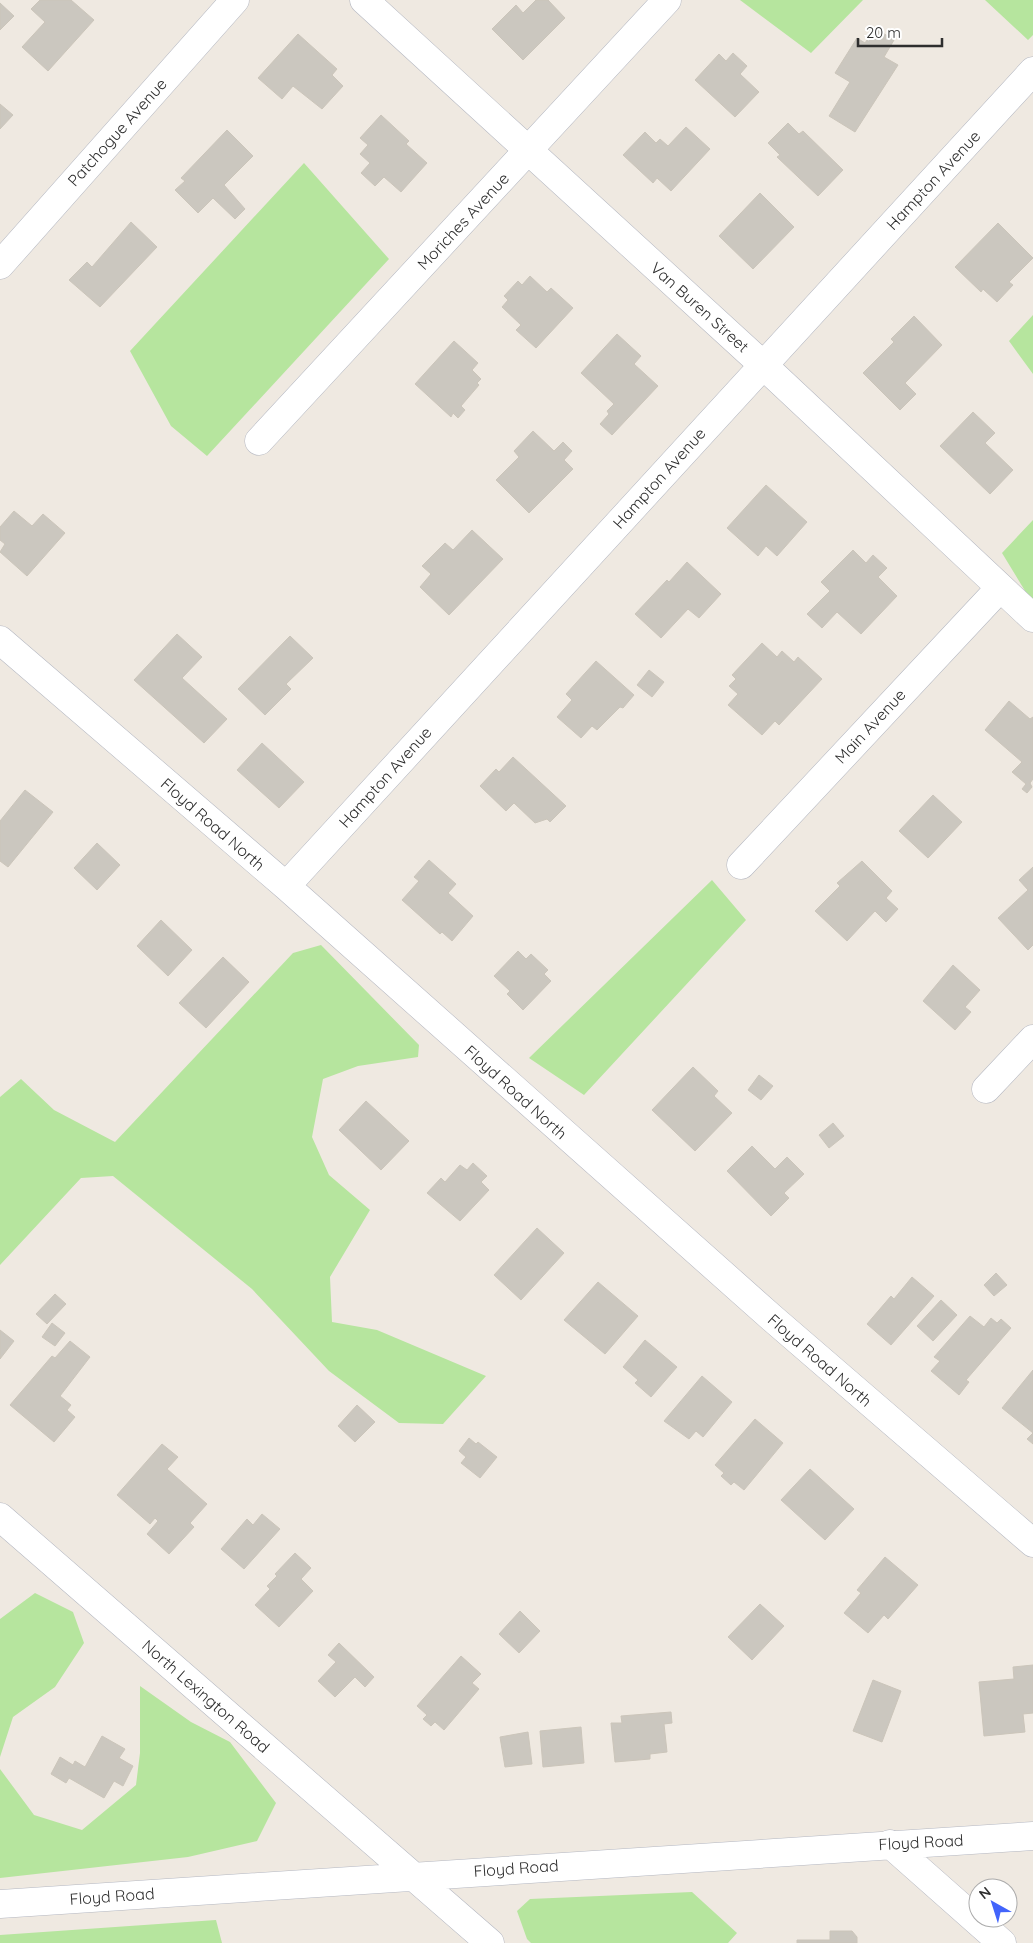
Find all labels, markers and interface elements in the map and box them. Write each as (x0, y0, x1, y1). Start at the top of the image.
scale bar (858, 15, 942, 47)
text: 20 m (866, 23, 901, 42)
street label: Patchogue Avenue (63, 74, 171, 190)
street label: Hampton Avenue (882, 126, 984, 234)
street label: Moriches Avenue (413, 168, 513, 274)
street label: Van Buren Street (647, 258, 753, 356)
street label: Hampton Avenue (608, 423, 710, 533)
street label: Main Avenue (830, 685, 910, 767)
street label: Hampton Avenue (334, 722, 436, 832)
street label: Floyd Road North (157, 773, 269, 875)
street label: Floyd Road North (460, 1041, 572, 1143)
street label: Floyd Road North (764, 1309, 876, 1411)
street label: North Lexington Road (138, 1635, 274, 1757)
street label: Floyd Road (878, 1830, 964, 1854)
street label: Floyd Road (473, 1855, 559, 1881)
north arrow (968, 1878, 1018, 1928)
street label: Floyd Road (69, 1883, 155, 1909)
text: N (975, 1883, 994, 1903)

